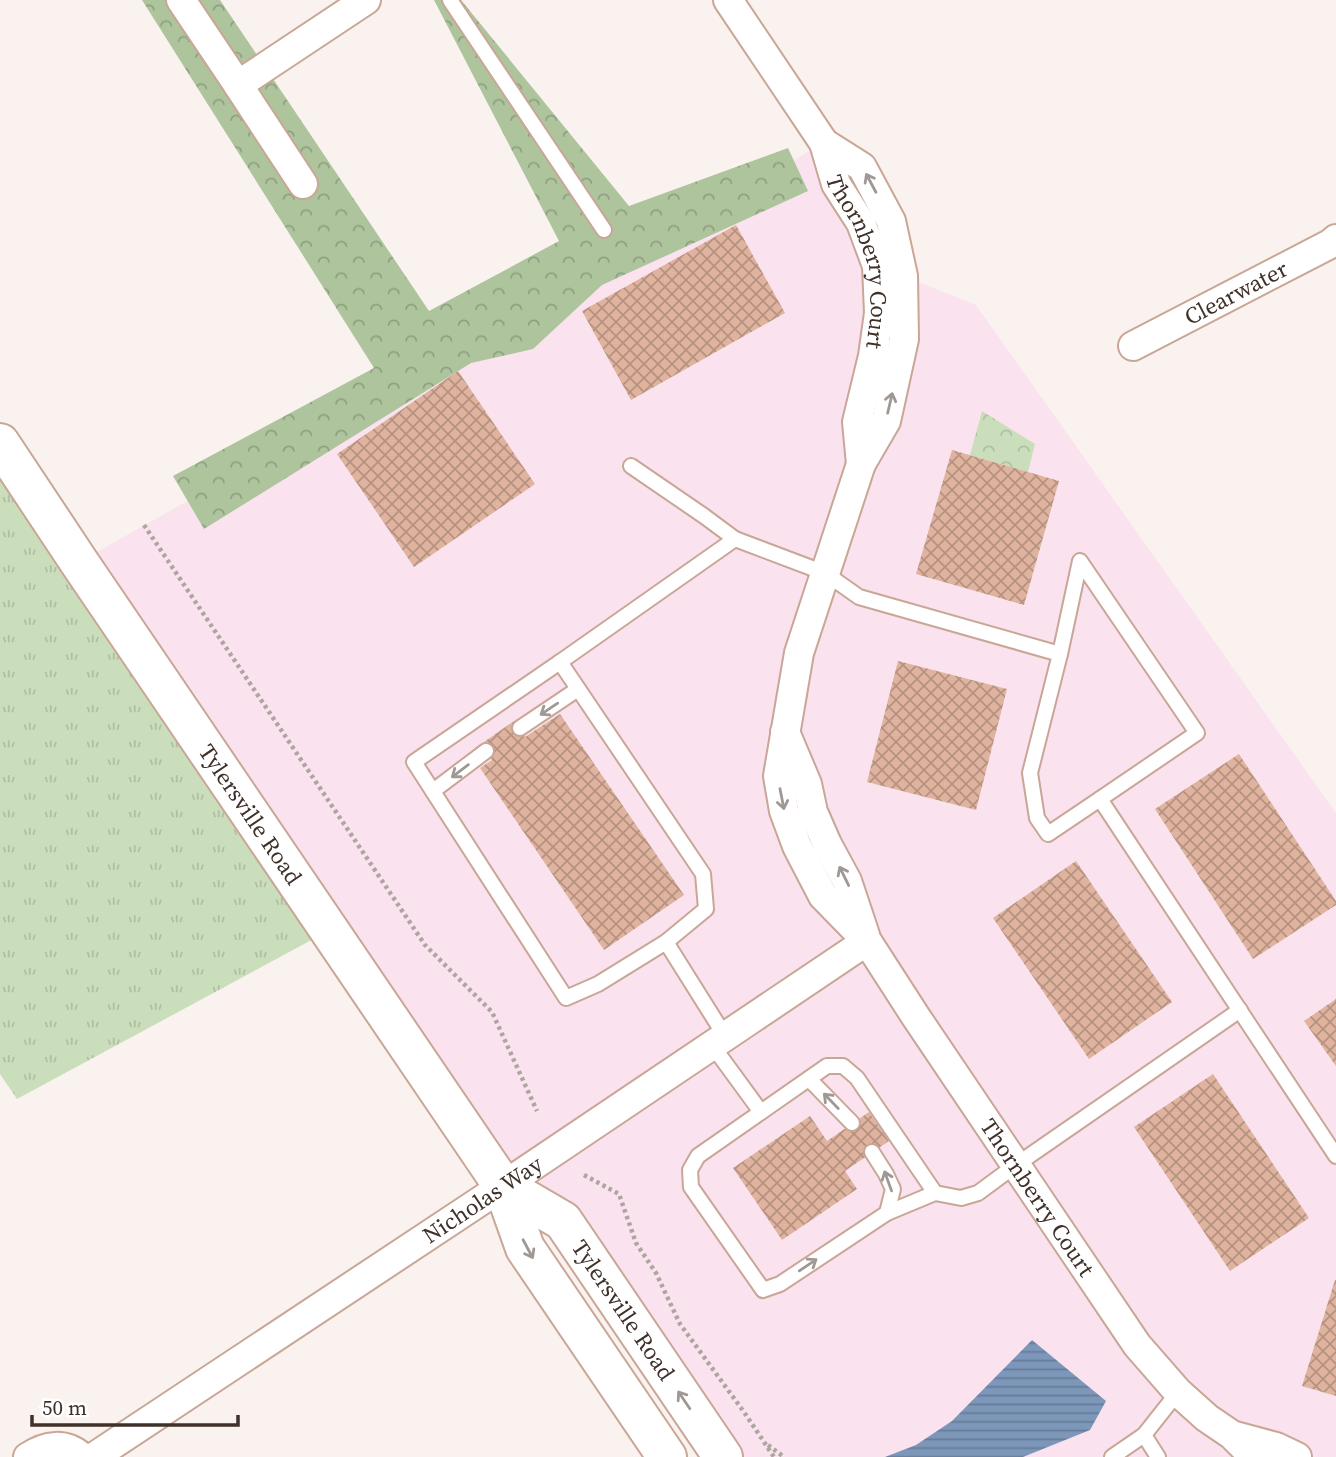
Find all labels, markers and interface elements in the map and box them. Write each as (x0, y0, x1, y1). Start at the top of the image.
street label: Thornberry Court (818, 171, 895, 351)
one-way arrow (864, 174, 878, 194)
street label: Clearwater (1179, 253, 1293, 333)
one-way arrow (883, 392, 897, 415)
one-way arrow (540, 702, 559, 716)
street label: Tylersville Road (191, 738, 310, 891)
one-way arrow (451, 764, 469, 779)
one-way arrow (776, 787, 789, 810)
one-way arrow (837, 866, 850, 887)
one-way arrow (822, 1093, 839, 1110)
street label: Thornberry Court (973, 1112, 1102, 1283)
street label: Nicholas Way (416, 1148, 549, 1251)
one-way arrow (881, 1171, 893, 1192)
street label: Tylersville Road (564, 1233, 683, 1387)
one-way arrow (521, 1239, 535, 1259)
one-way arrow (798, 1258, 817, 1272)
scale bar (32, 1384, 238, 1428)
one-way arrow (677, 1391, 691, 1411)
text: 50 m (42, 1393, 87, 1422)

